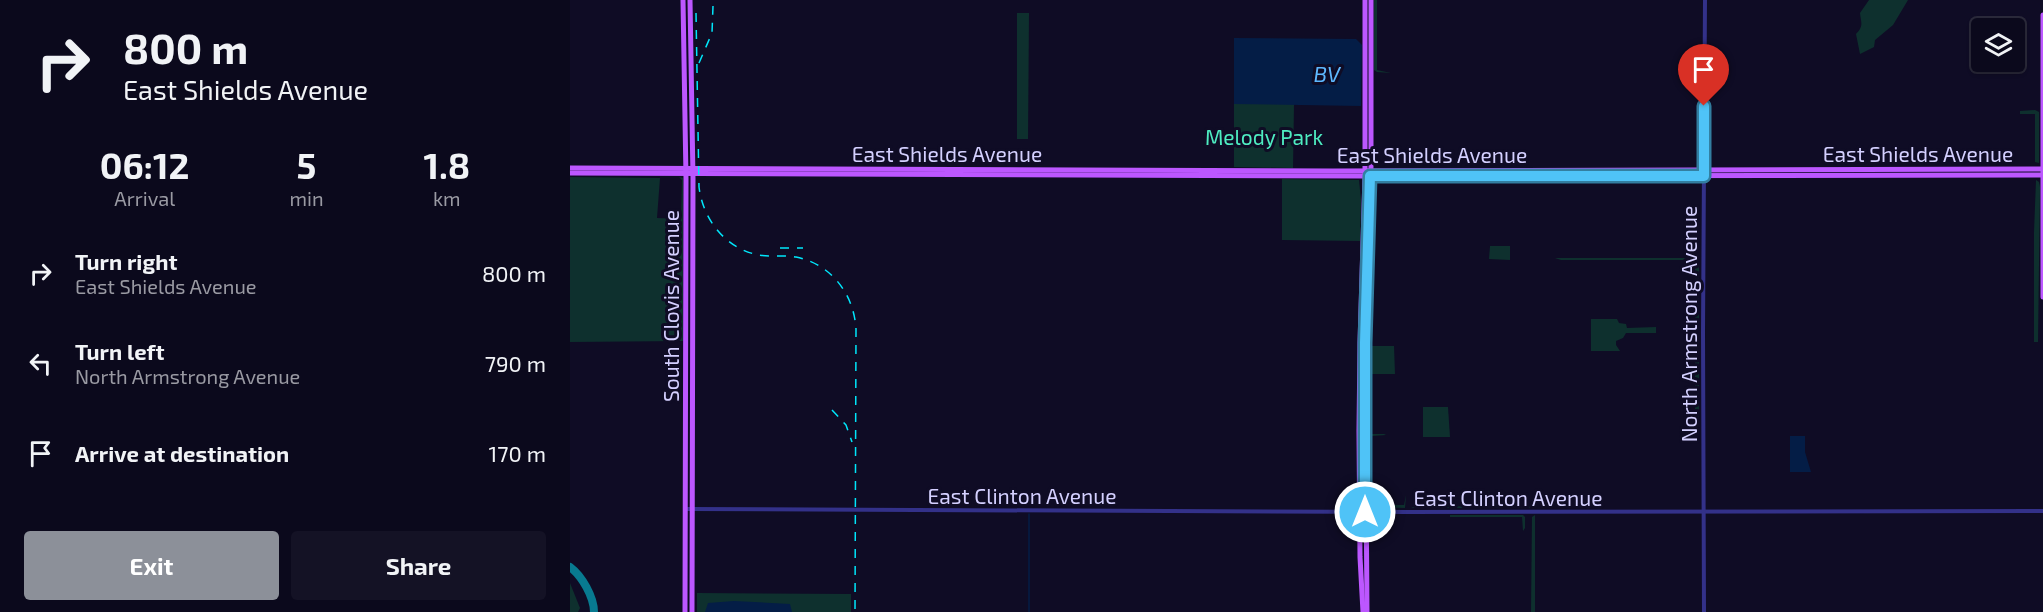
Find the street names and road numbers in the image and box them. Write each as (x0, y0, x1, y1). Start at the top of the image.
street label: East Shields Avenue (852, 141, 1042, 166)
street label: East Shields Avenue (1823, 141, 2013, 166)
street label: East Shields Avenue (1337, 142, 1527, 167)
street label: North Armstrong Avenue (1676, 206, 1701, 442)
street label: South Clovis Avenue (658, 210, 683, 402)
street label: East Clinton Avenue (928, 483, 1116, 508)
street label: East Clinton Avenue (1414, 485, 1602, 510)

